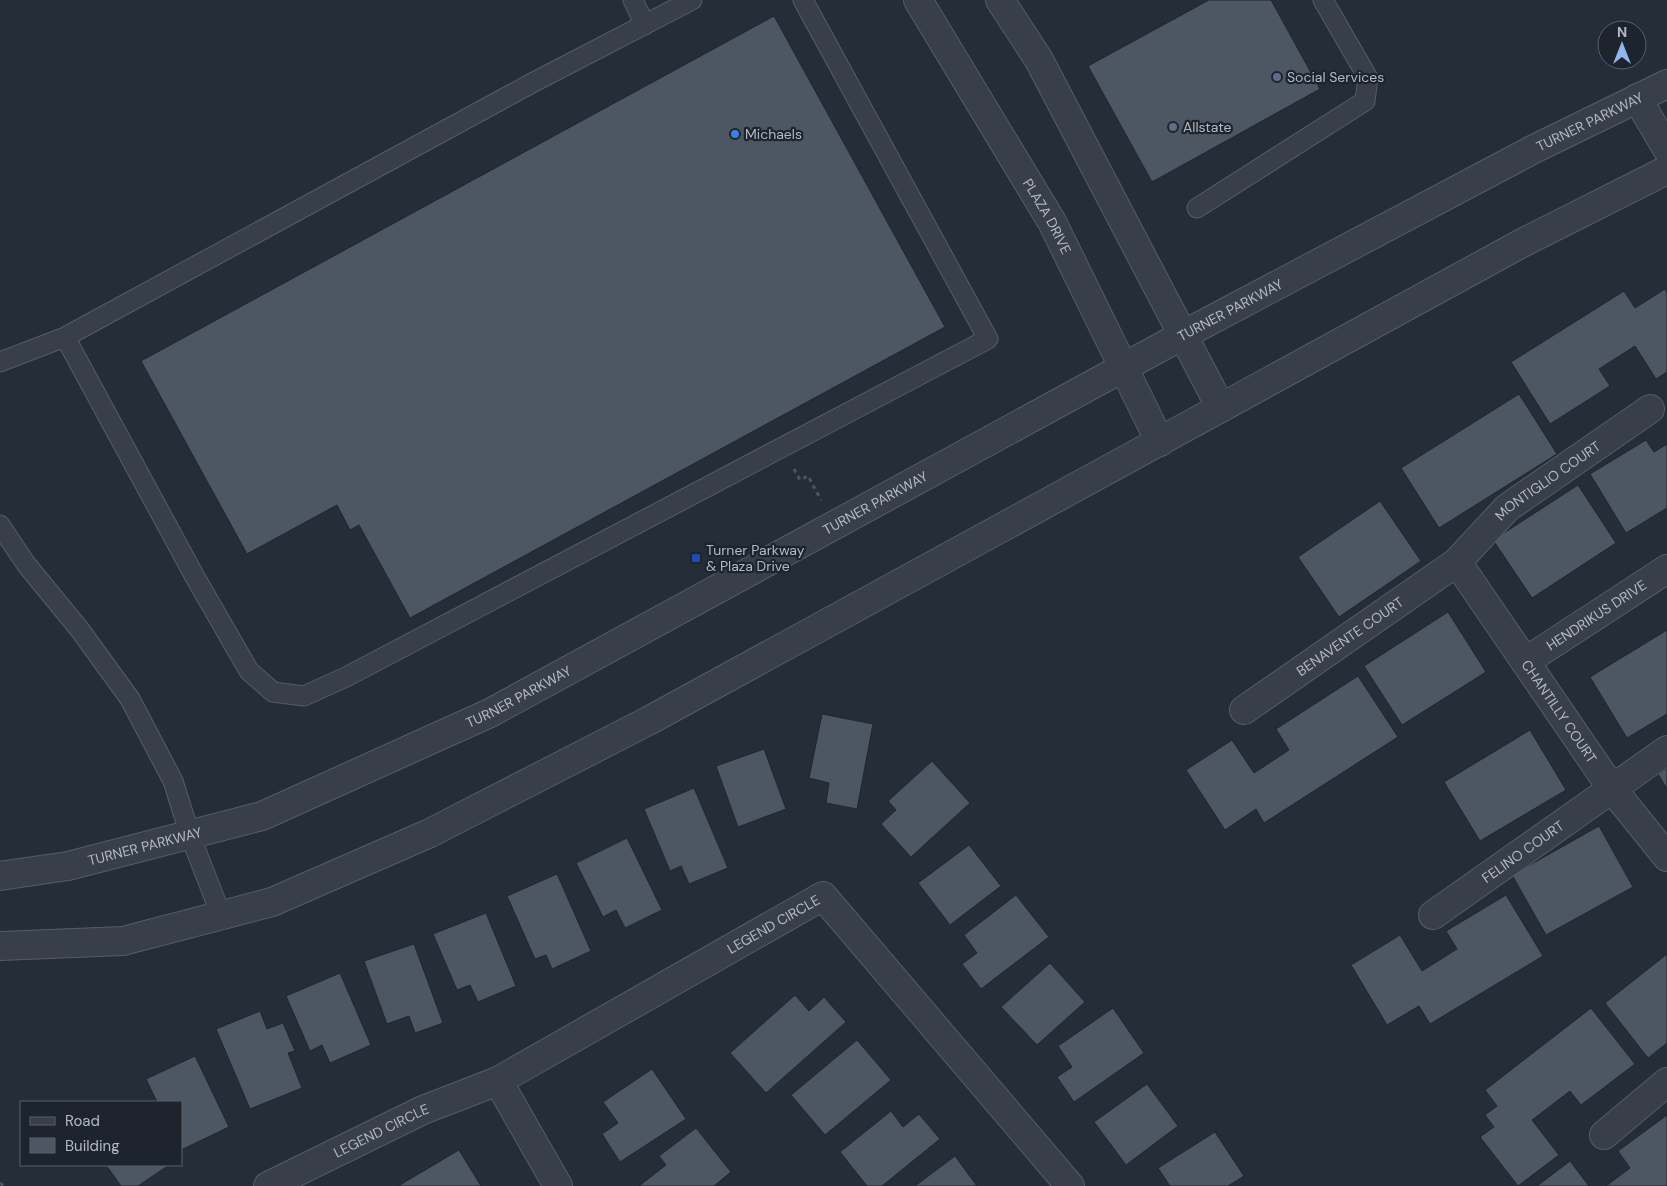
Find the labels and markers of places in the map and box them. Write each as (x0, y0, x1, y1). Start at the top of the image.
place label: Social Services (1287, 68, 1384, 86)
marker: Social Services (1271, 71, 1283, 83)
place label: Allstate (1183, 118, 1231, 136)
marker: Allstate (1167, 121, 1179, 133)
place label: Michaels (745, 125, 802, 143)
marker: Michaels (729, 128, 741, 140)
place label: Turner Parkway & Plaza Drive (706, 541, 805, 575)
marker: Turner Parkway & Plaza Drive (690, 552, 702, 564)

